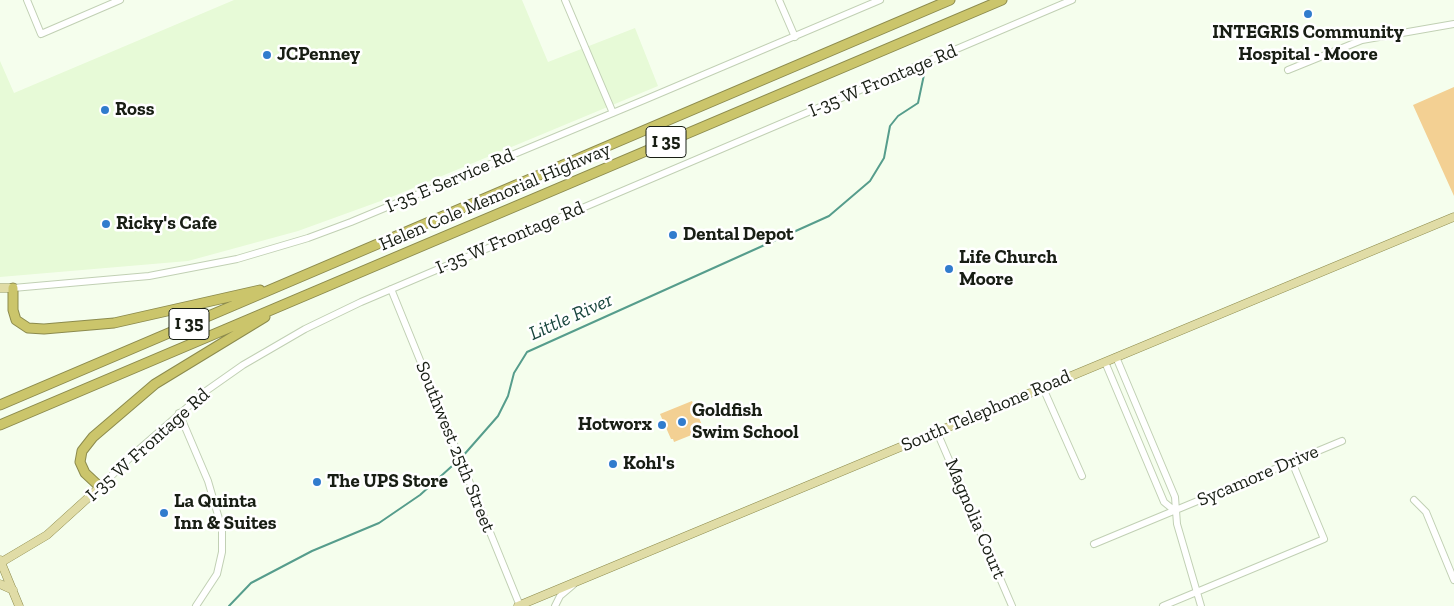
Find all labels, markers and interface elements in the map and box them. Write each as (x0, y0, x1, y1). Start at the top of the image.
marker: INTEGRIS Community Hospital - Moore (1302, 8, 1314, 20)
place label: INTEGRIS Community Hospital - Moore (1212, 22, 1404, 66)
street label: I-35 W Frontage Rd (806, 40, 960, 122)
place label: JCPenney (277, 44, 360, 66)
marker: JCPenney (261, 49, 273, 61)
place label: Ross (115, 99, 154, 121)
marker: Ross (99, 104, 111, 116)
road number: I 35 (646, 126, 686, 158)
street label: Helen Cole Memorial Highway (376, 138, 614, 256)
street label: I-35 E Service Rd (383, 144, 517, 218)
street label: I-35 W Frontage Rd (433, 197, 587, 279)
place label: Ricky's Cafe (116, 213, 217, 235)
marker: Ricky's Cafe (100, 218, 112, 230)
place label: Dental Depot (683, 224, 794, 246)
marker: Dental Depot (667, 229, 679, 241)
place label: Life Church Moore (959, 247, 1057, 291)
marker: Life Church Moore (943, 263, 955, 275)
water label: Little River (525, 288, 617, 346)
road number: I 35 (169, 308, 209, 339)
street label: Southwest 25th Street (410, 358, 500, 536)
street label: South Telephone Road (898, 365, 1074, 457)
street label: I-35 W Frontage Rd (82, 384, 214, 506)
place label: Goldfish Swim School (692, 400, 799, 444)
place label: Hotworx (578, 414, 652, 436)
marker: Goldfish Swim School (676, 416, 688, 428)
marker: Hotworx (656, 419, 668, 431)
street label: Sycamore Drive (1194, 440, 1322, 512)
place label: Kohl's (623, 453, 675, 475)
street label: Magnolia Court (939, 455, 1011, 583)
marker: Kohl's (607, 458, 619, 470)
place label: The UPS Store (327, 471, 448, 493)
marker: The UPS Store (311, 476, 323, 488)
place label: La Quinta Inn & Suites (174, 491, 276, 535)
marker: La Quinta Inn & Suites (158, 507, 170, 519)

